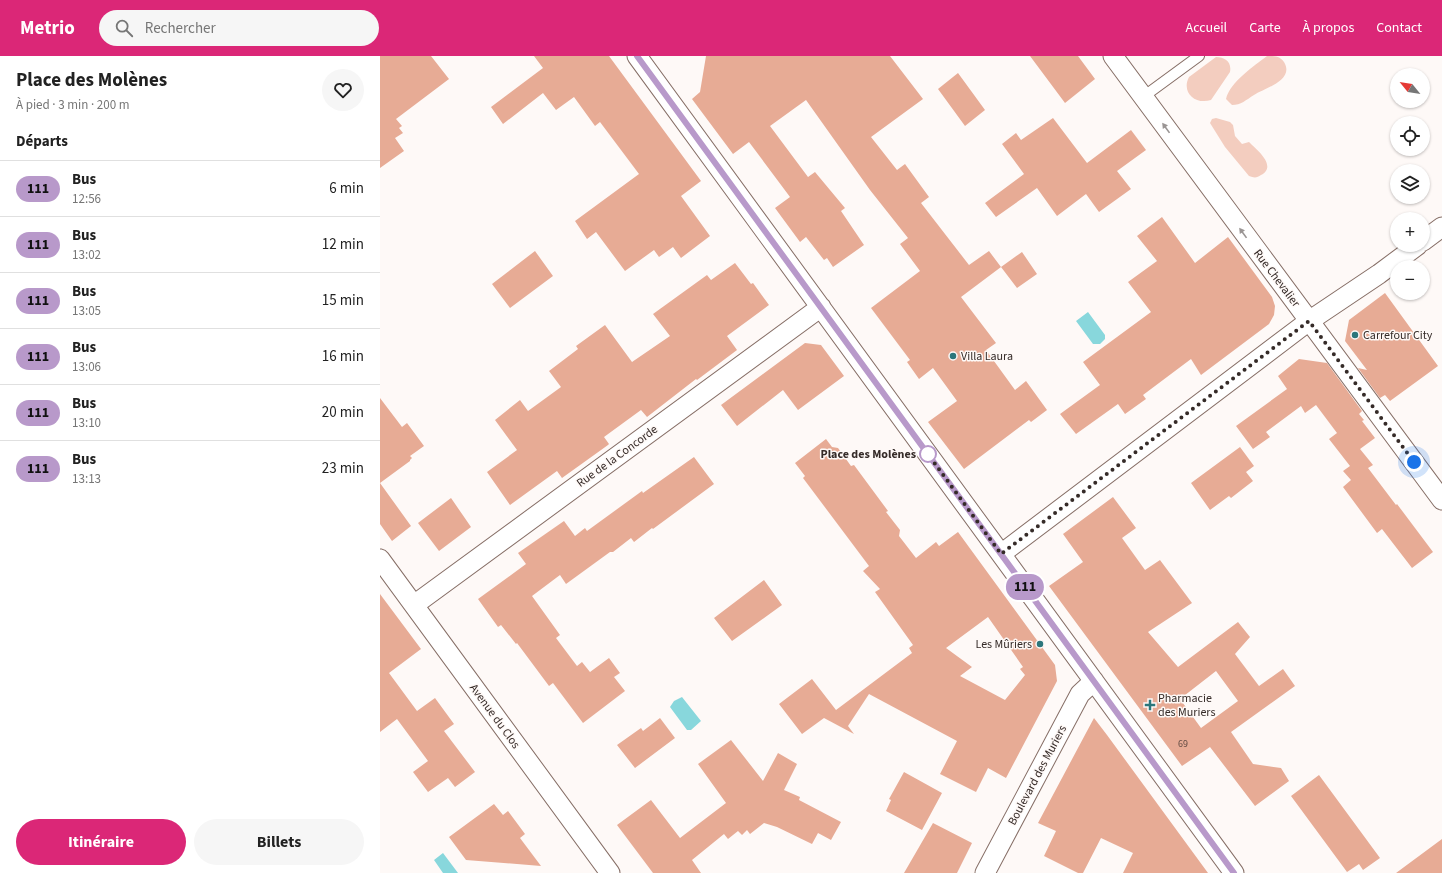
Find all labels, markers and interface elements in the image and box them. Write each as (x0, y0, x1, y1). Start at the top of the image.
search box (99, 10, 379, 46)
text: Metrio (20, 15, 75, 42)
icon: search (113, 17, 135, 39)
text: Rechercher (145, 18, 216, 39)
text: Accueil (1186, 18, 1227, 38)
text: Carte (1249, 18, 1281, 38)
text: À propos (1303, 18, 1354, 38)
text: Contact (1376, 18, 1422, 38)
text: Place des Molènes (16, 67, 167, 94)
north arrow (1390, 68, 1430, 108)
map controls (1390, 68, 1430, 300)
button: heart (322, 69, 364, 111)
text: À pied · 3 min · 200 m (16, 96, 130, 114)
button: locate (1390, 116, 1430, 156)
one-way arrow (1162, 123, 1170, 133)
text: Départs (16, 131, 68, 152)
button: layers (1390, 164, 1430, 204)
text: Bus (72, 169, 96, 190)
text: 6 min (329, 178, 364, 199)
text: 111 (27, 179, 49, 199)
text: 12:56 (72, 190, 101, 208)
button: + (1390, 212, 1430, 252)
text: Bus (72, 225, 96, 246)
one-way arrow (1239, 227, 1247, 238)
text: 12 min (322, 234, 364, 255)
text: 111 (27, 235, 49, 255)
text: 13:02 (72, 246, 101, 264)
street label: Rue Chevalier (1249, 246, 1305, 311)
button: − (1390, 260, 1430, 300)
text: Bus (72, 281, 96, 302)
text: 15 min (322, 290, 364, 311)
text: 111 (27, 291, 49, 311)
text: 13:05 (72, 302, 101, 320)
place label: Carrefour City (1363, 327, 1433, 344)
marker: Carrefour City (1350, 330, 1360, 340)
text: Bus (72, 337, 96, 358)
text: 16 min (322, 346, 364, 367)
text: 111 (27, 347, 49, 367)
place label: Villa Laura (961, 348, 1013, 365)
marker: Villa Laura (948, 351, 958, 361)
text: 13:06 (72, 358, 101, 376)
text: Bus (72, 393, 96, 414)
text: 20 min (322, 402, 364, 423)
text: 111 (27, 403, 49, 423)
text: 13:10 (72, 414, 101, 432)
street label: Rue de la Concorde (573, 421, 661, 492)
marker: Place des Molènes (919, 445, 937, 463)
place label: Place des Molènes (821, 446, 916, 463)
text: Bus (72, 449, 96, 470)
your location (1404, 452, 1424, 472)
text: 23 min (322, 458, 364, 479)
text: 111 (27, 459, 49, 479)
text: 13:13 (72, 470, 101, 488)
line badge: 111 (1002, 574, 1048, 600)
text: 111 (1014, 577, 1036, 597)
place label: Les Mûriers (975, 636, 1032, 653)
marker: Les Mûriers (1035, 639, 1045, 649)
street label: Avenue du Clos (465, 680, 524, 752)
place label: Pharmacie des Muriers (1158, 690, 1216, 721)
marker: Pharmacie des Muriers (1145, 700, 1155, 710)
street label: Boulevard des Muriers (1004, 722, 1071, 828)
house number: 69 (1178, 737, 1188, 751)
button: Itinéraire (16, 819, 186, 865)
button: Billets (194, 819, 364, 865)

